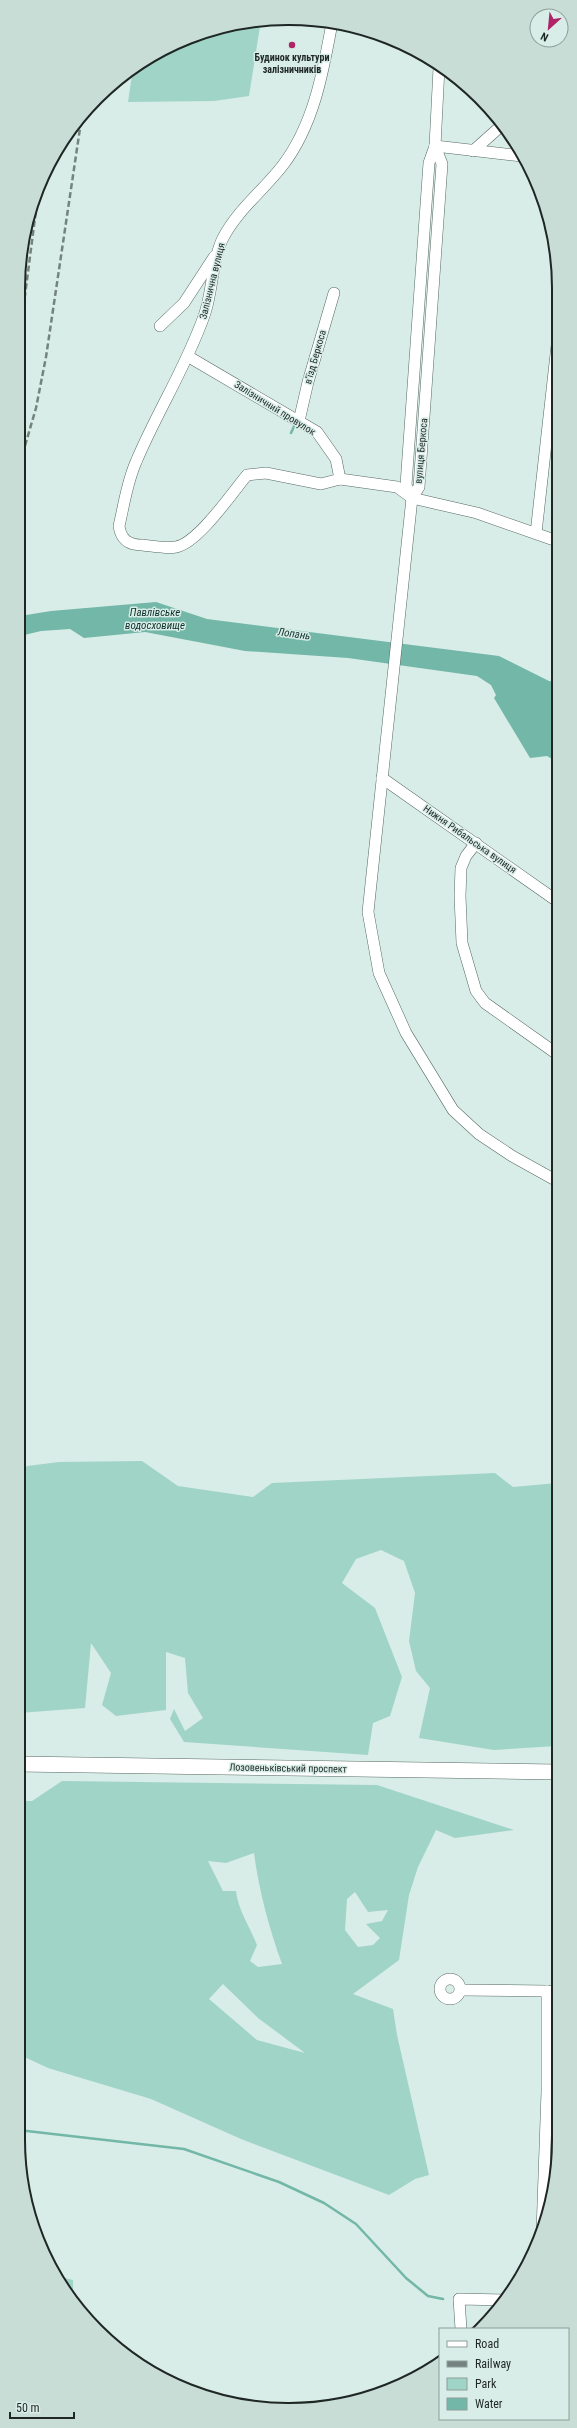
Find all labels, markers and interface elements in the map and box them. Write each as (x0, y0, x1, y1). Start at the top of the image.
north arrow (529, 8, 569, 48)
text: N (539, 29, 551, 44)
marker: Будинок культури залізничників (287, 40, 297, 50)
place label: Будинок культури залізничників (254, 52, 330, 75)
street label: Залізнична вулиця (197, 242, 227, 320)
street label: в’їзд Беркоса (302, 329, 328, 385)
street label: Залізничний провулок (233, 379, 318, 437)
street label: вулиця Беркоса (413, 418, 429, 484)
water label: Павлівське водосховище (125, 606, 185, 632)
water label: Лопань (276, 625, 311, 643)
street label: Нижня Рибальська вулиця (421, 803, 519, 875)
street label: Лозовеньківський проспект (229, 1761, 347, 1775)
legend (439, 2328, 569, 2420)
text: Road (475, 2337, 499, 2351)
text: Railway (475, 2357, 511, 2371)
text: Park (475, 2377, 497, 2391)
scale bar (10, 2394, 74, 2420)
text: Water (475, 2397, 503, 2411)
text: 50 m (16, 2401, 40, 2415)

